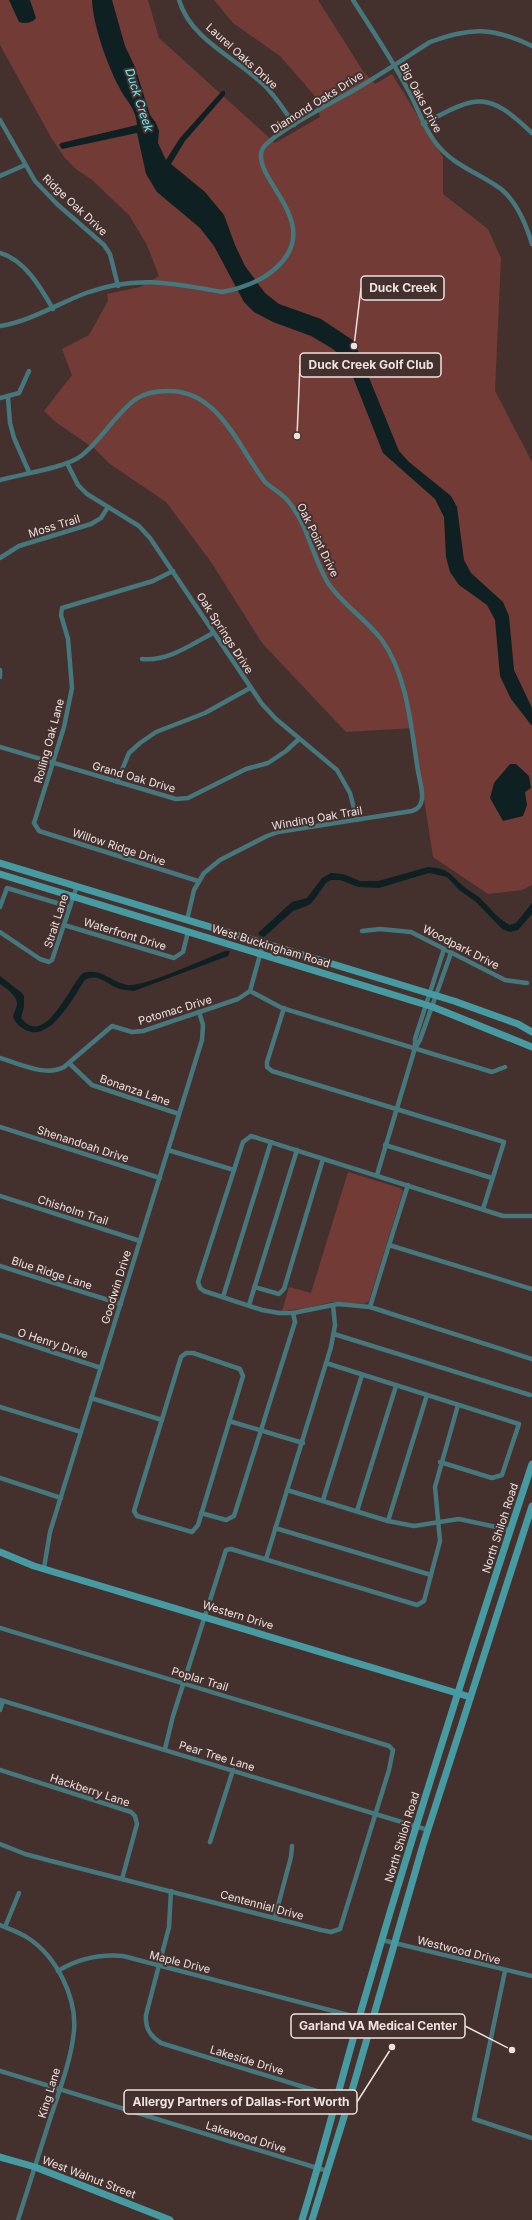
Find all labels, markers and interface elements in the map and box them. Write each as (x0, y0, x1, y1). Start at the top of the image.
street label: Laurel Oaks Drive (203, 20, 281, 92)
street label: Big Oaks Drive (397, 61, 445, 135)
water label: Duck Creek (122, 66, 157, 134)
street label: Diamond Oaks Drive (268, 68, 366, 136)
street label: Ridge Oak Drive (40, 171, 110, 239)
callout: Duck Creek (361, 276, 444, 300)
text: Duck Creek (369, 280, 437, 295)
callout: Duck Creek Golf Club (300, 353, 441, 377)
text: Duck Creek Golf Club (309, 357, 434, 372)
street label: Oak Point Drive (294, 501, 342, 579)
street label: Moss Trail (26, 512, 82, 540)
street label: Oak Springs Drive (194, 590, 256, 676)
street label: Rolling Oak Lane (31, 697, 67, 785)
street label: Grand Oak Drive (91, 758, 177, 796)
street label: Winding Oak Trail (271, 803, 363, 833)
street label: Willow Ridge Drive (71, 825, 167, 869)
street label: Strait Lane (41, 892, 71, 950)
street label: Waterfront Drive (82, 915, 168, 953)
street label: West Buckingham Road (210, 921, 332, 971)
street label: Woodpark Drive (420, 922, 502, 972)
street label: Potomac Drive (137, 992, 213, 1028)
street label: Bonanza Lane (98, 1071, 172, 1109)
street label: Shenandoah Drive (35, 1123, 131, 1165)
street label: Chisholm Trail (36, 1192, 110, 1228)
street label: Goodwin Drive (98, 1248, 134, 1326)
street label: Blue Ridge Lane (10, 1253, 94, 1293)
street label: O Henry Drive (16, 1325, 90, 1361)
street label: North Shiloh Road (479, 1481, 521, 1575)
street label: Western Drive (201, 1598, 275, 1632)
street label: Poplar Trail (170, 1664, 230, 1694)
street label: Pear Tree Lane (177, 1738, 257, 1774)
street label: Hackberry Lane (48, 1771, 132, 1809)
street label: North Shiloh Road (382, 1790, 422, 1884)
street label: Centennial Drive (219, 1887, 305, 1923)
street label: Westwood Drive (416, 1933, 502, 1967)
street label: Maple Drive (148, 1948, 212, 1976)
callout: Garland VA Medical Center (291, 2014, 465, 2038)
text: Garland VA Medical Center (299, 2018, 457, 2033)
street label: Lakeside Drive (208, 2042, 286, 2078)
street label: King Lane (35, 2066, 63, 2120)
callout: Allergy Partners of Dallas-Fort Worth (124, 2090, 357, 2114)
text: Allergy Partners of Dallas-Fort Worth (132, 2094, 350, 2109)
street label: Lakewood Drive (204, 2118, 288, 2156)
street label: West Walnut Street (40, 2153, 138, 2201)

